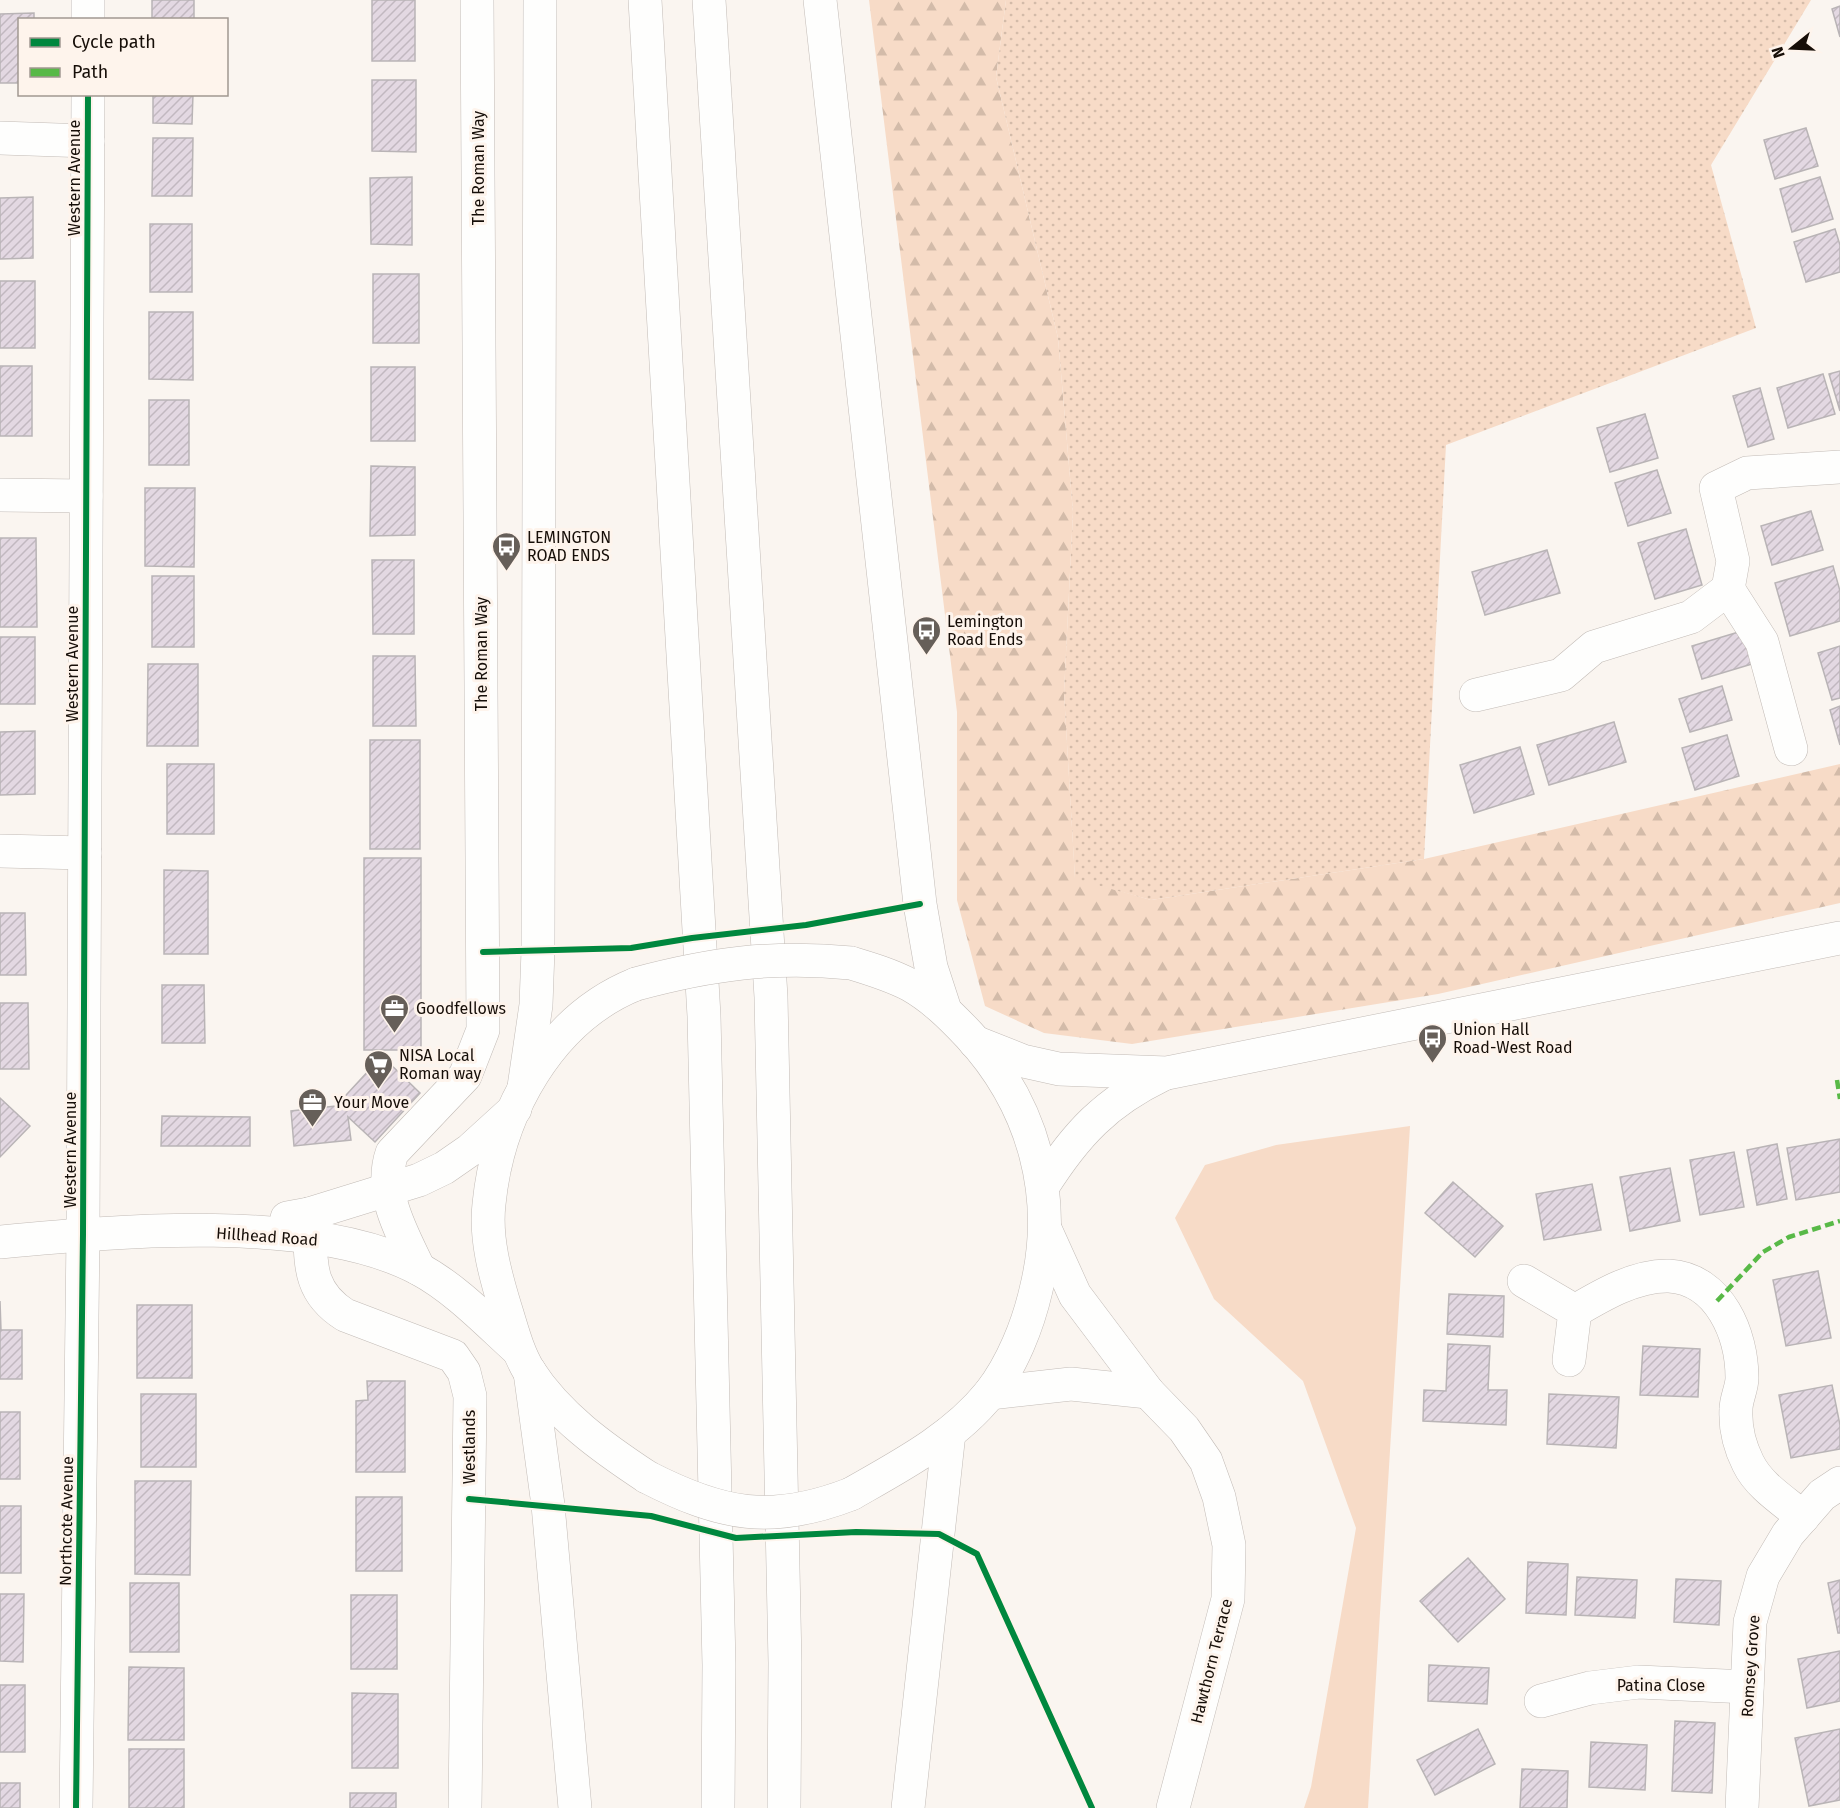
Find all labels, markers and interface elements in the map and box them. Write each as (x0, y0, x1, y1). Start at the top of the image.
legend (18, 18, 228, 96)
north arrow (1762, 18, 1822, 78)
text: Cycle path (72, 31, 156, 53)
text: N (1768, 45, 1789, 60)
text: Path (72, 61, 108, 83)
street label: The Roman Way (469, 111, 488, 225)
street label: Western Avenue (65, 120, 84, 236)
place label: LEMINGTON ROAD ENDS (527, 528, 611, 565)
bus stop icon: LEMINGTON ROAD ENDS (490, 530, 522, 572)
street label: The Roman Way (472, 597, 491, 711)
street label: Western Avenue (63, 606, 82, 722)
place label: Lemington Road Ends (947, 612, 1023, 649)
bus stop icon: Lemington Road Ends (910, 614, 942, 656)
office icon: Goodfellows (379, 992, 411, 1034)
place label: Goodfellows (416, 999, 506, 1018)
place label: Union Hall Road-West Road (1453, 1020, 1573, 1057)
bus stop icon: Union Hall Road-West Road (1416, 1022, 1448, 1064)
place label: NISA Local Roman way (399, 1046, 482, 1083)
supermarket icon: NISA Local Roman way (362, 1048, 394, 1090)
office icon: Your Move (297, 1086, 329, 1128)
street label: Western Avenue (61, 1092, 80, 1208)
place label: Your Move (334, 1093, 409, 1112)
street label: Hillhead Road (215, 1223, 319, 1250)
street label: Westlands (460, 1410, 479, 1484)
street label: Northcote Avenue (56, 1456, 77, 1586)
street label: Hawthorn Terrace (1187, 1597, 1236, 1725)
street label: Romsey Grove (1737, 1614, 1764, 1718)
street label: Patina Close (1617, 1676, 1705, 1695)

